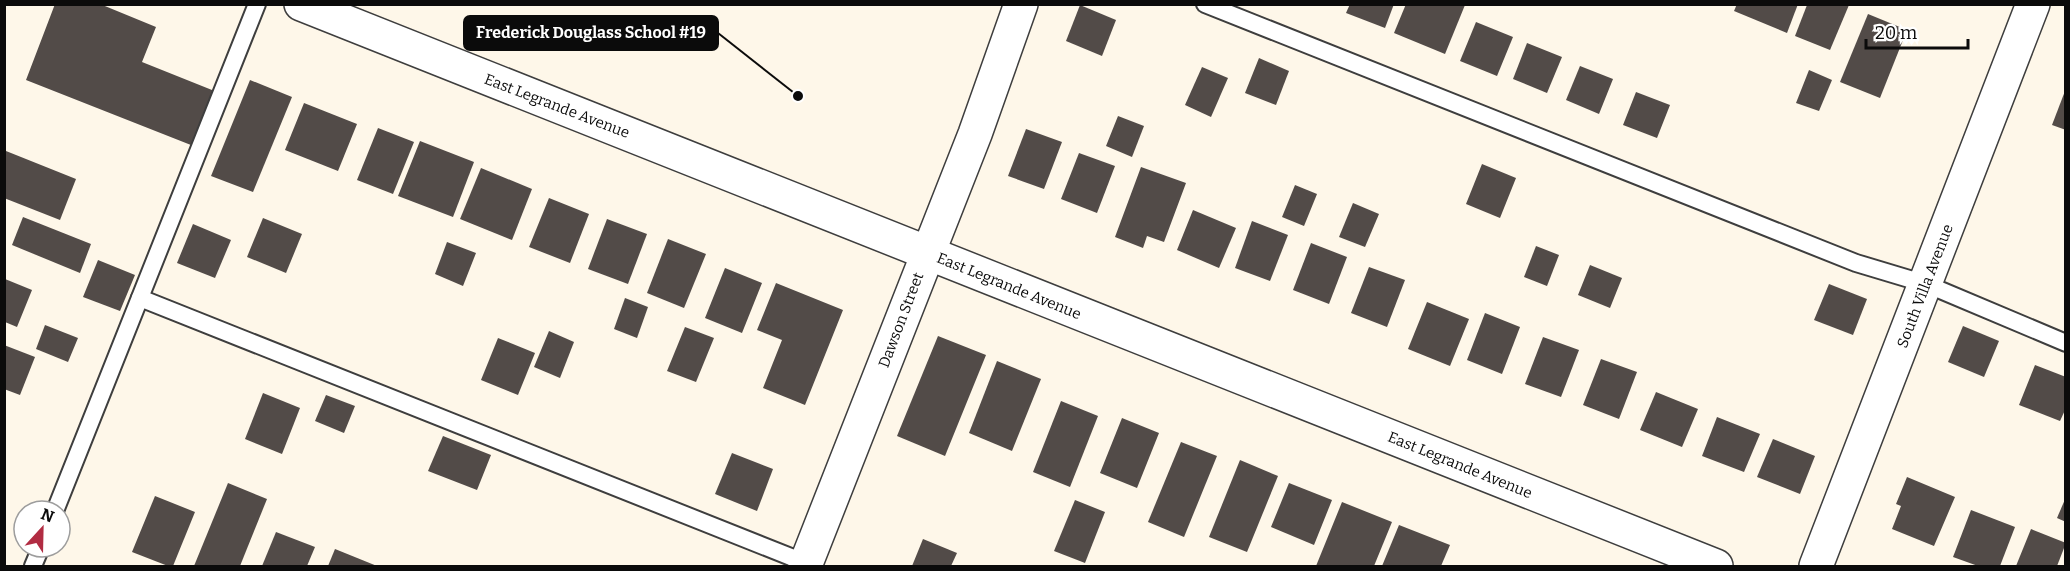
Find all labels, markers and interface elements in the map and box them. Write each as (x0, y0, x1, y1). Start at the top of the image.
scale bar (1866, 12, 1968, 50)
callout: Frederick Douglass School #19 (464, 16, 718, 50)
text: 20 m (1875, 22, 1917, 44)
text: Frederick Douglass School #19 (476, 23, 706, 42)
street label: East Legrande Avenue (482, 70, 632, 142)
street label: South Villa Avenue (1893, 222, 1957, 350)
street label: East Legrande Avenue (934, 249, 1084, 323)
street label: Dawson Street (875, 269, 928, 370)
street label: East Legrande Avenue (1385, 428, 1535, 502)
north arrow (12, 499, 72, 559)
text: N (38, 504, 57, 527)

